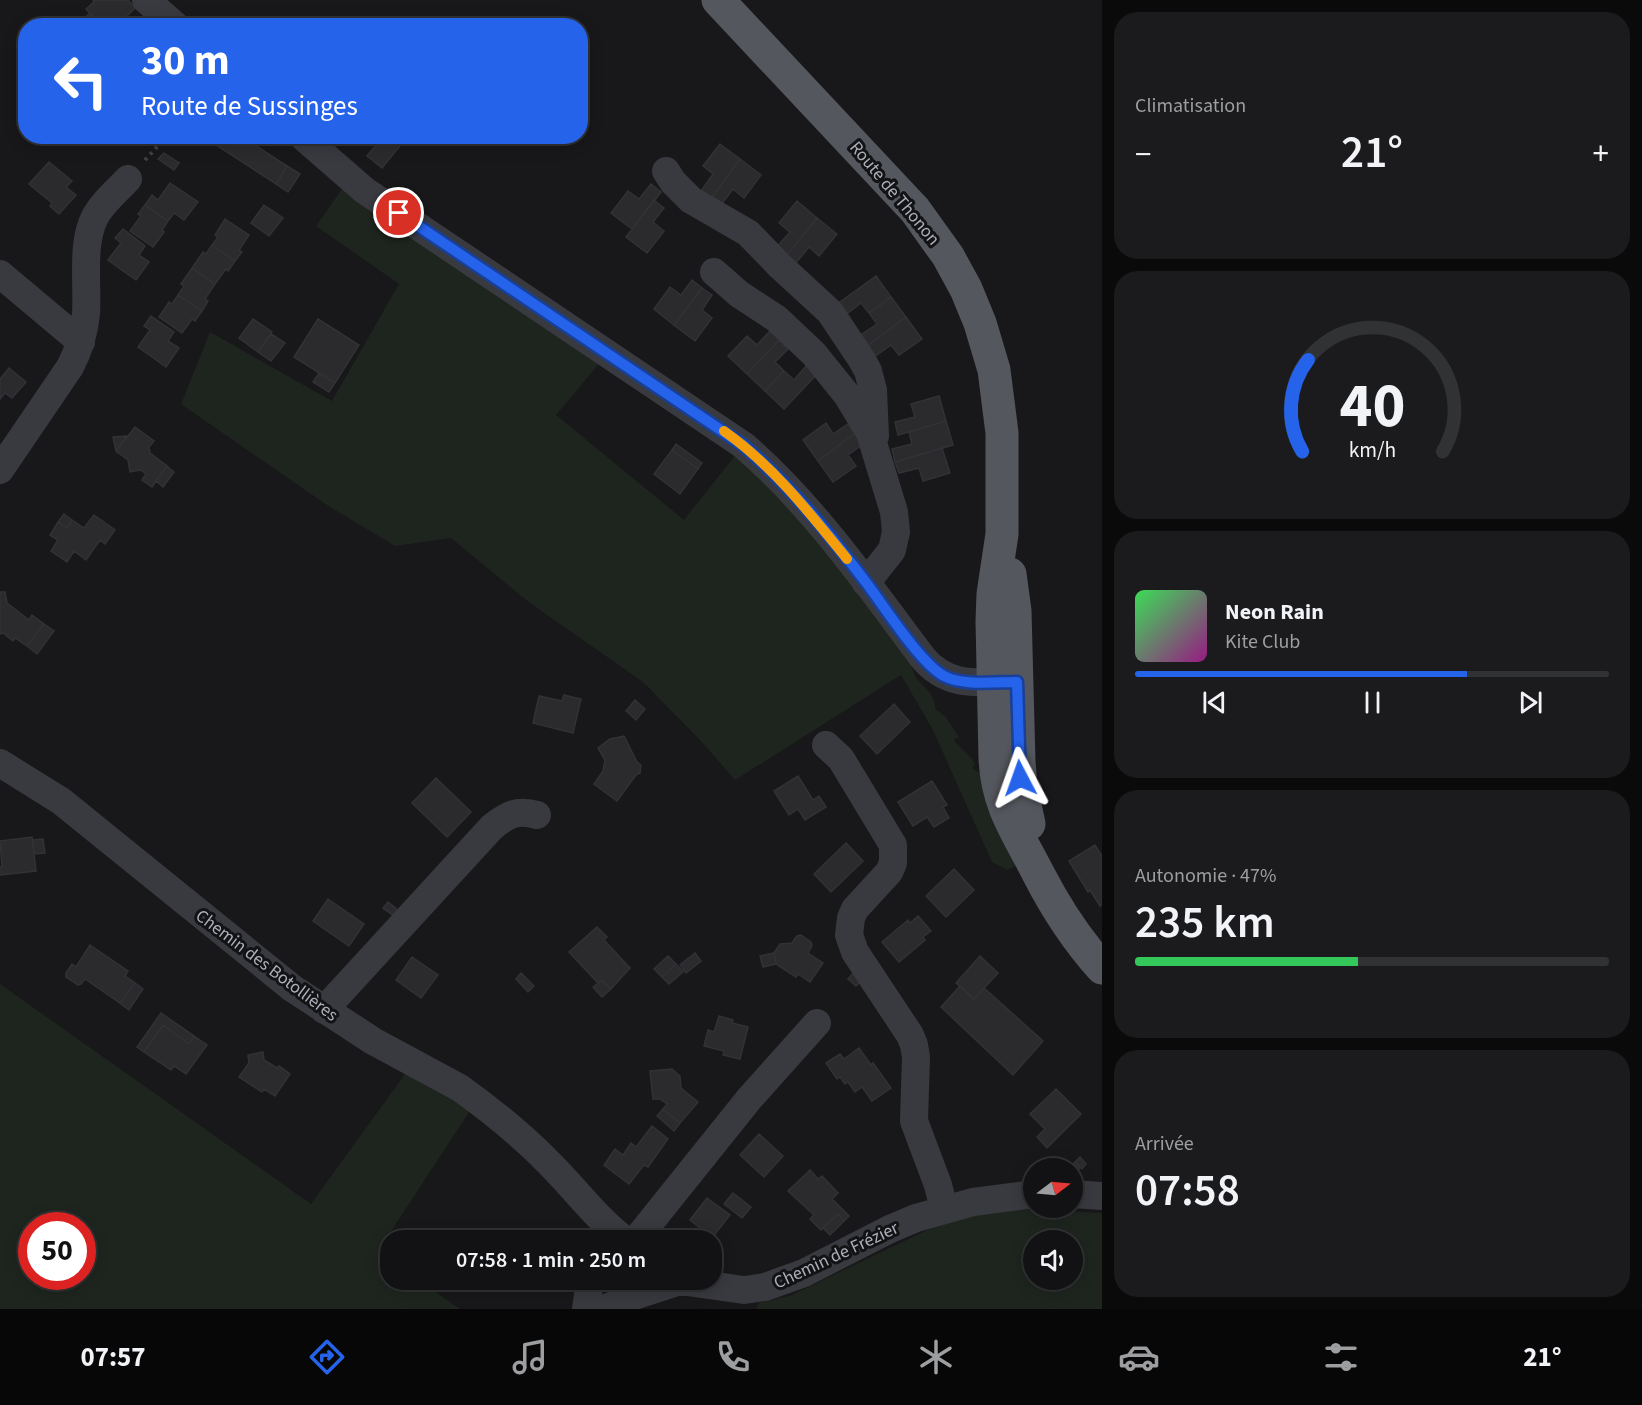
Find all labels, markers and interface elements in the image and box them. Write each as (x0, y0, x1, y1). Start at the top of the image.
text: 30 m (141, 31, 230, 91)
icon: left (42, 42, 120, 120)
text: Route de Sussinges (141, 87, 358, 126)
text: Climatisation (1135, 92, 1246, 120)
text: 21° (1341, 121, 1403, 185)
text: − (1135, 131, 1151, 178)
text: + (1593, 131, 1609, 178)
street label: Route de Thonon (844, 136, 946, 251)
pin (373, 187, 424, 238)
icon: arrive (382, 196, 415, 229)
text: 40 (1339, 362, 1405, 451)
text: km/h (1348, 436, 1396, 467)
text: Neon Rain (1225, 596, 1324, 628)
text: Kite Club (1225, 628, 1300, 656)
icon: previous (1198, 686, 1231, 719)
icon: pause (1356, 686, 1389, 719)
icon: next (1514, 686, 1547, 719)
position arrow (988, 746, 1052, 810)
text: Autonomie · 47% (1135, 862, 1276, 890)
text: 235 km (1135, 891, 1275, 955)
street label: Chemin des Botollières (190, 903, 343, 1027)
text: Arrivée (1135, 1130, 1194, 1158)
north arrow (1023, 1158, 1083, 1218)
map controls (1023, 1158, 1083, 1290)
text: 07:58 (1135, 1159, 1240, 1223)
speed limit sign: 50 (18, 1212, 96, 1290)
street label: Chemin de Frézier (770, 1215, 903, 1295)
button: sound (1023, 1230, 1083, 1290)
text: 07:58 · 1 min · 250 m (456, 1244, 646, 1276)
icon: directions (306, 1336, 348, 1378)
icon: music (509, 1336, 551, 1378)
icon: phone (712, 1336, 754, 1378)
icon: climate (915, 1336, 957, 1378)
icon: car (1118, 1336, 1160, 1378)
icon: filters (1320, 1336, 1362, 1378)
text: 07:57 (80, 1338, 146, 1377)
text: 21° (1523, 1338, 1562, 1377)

